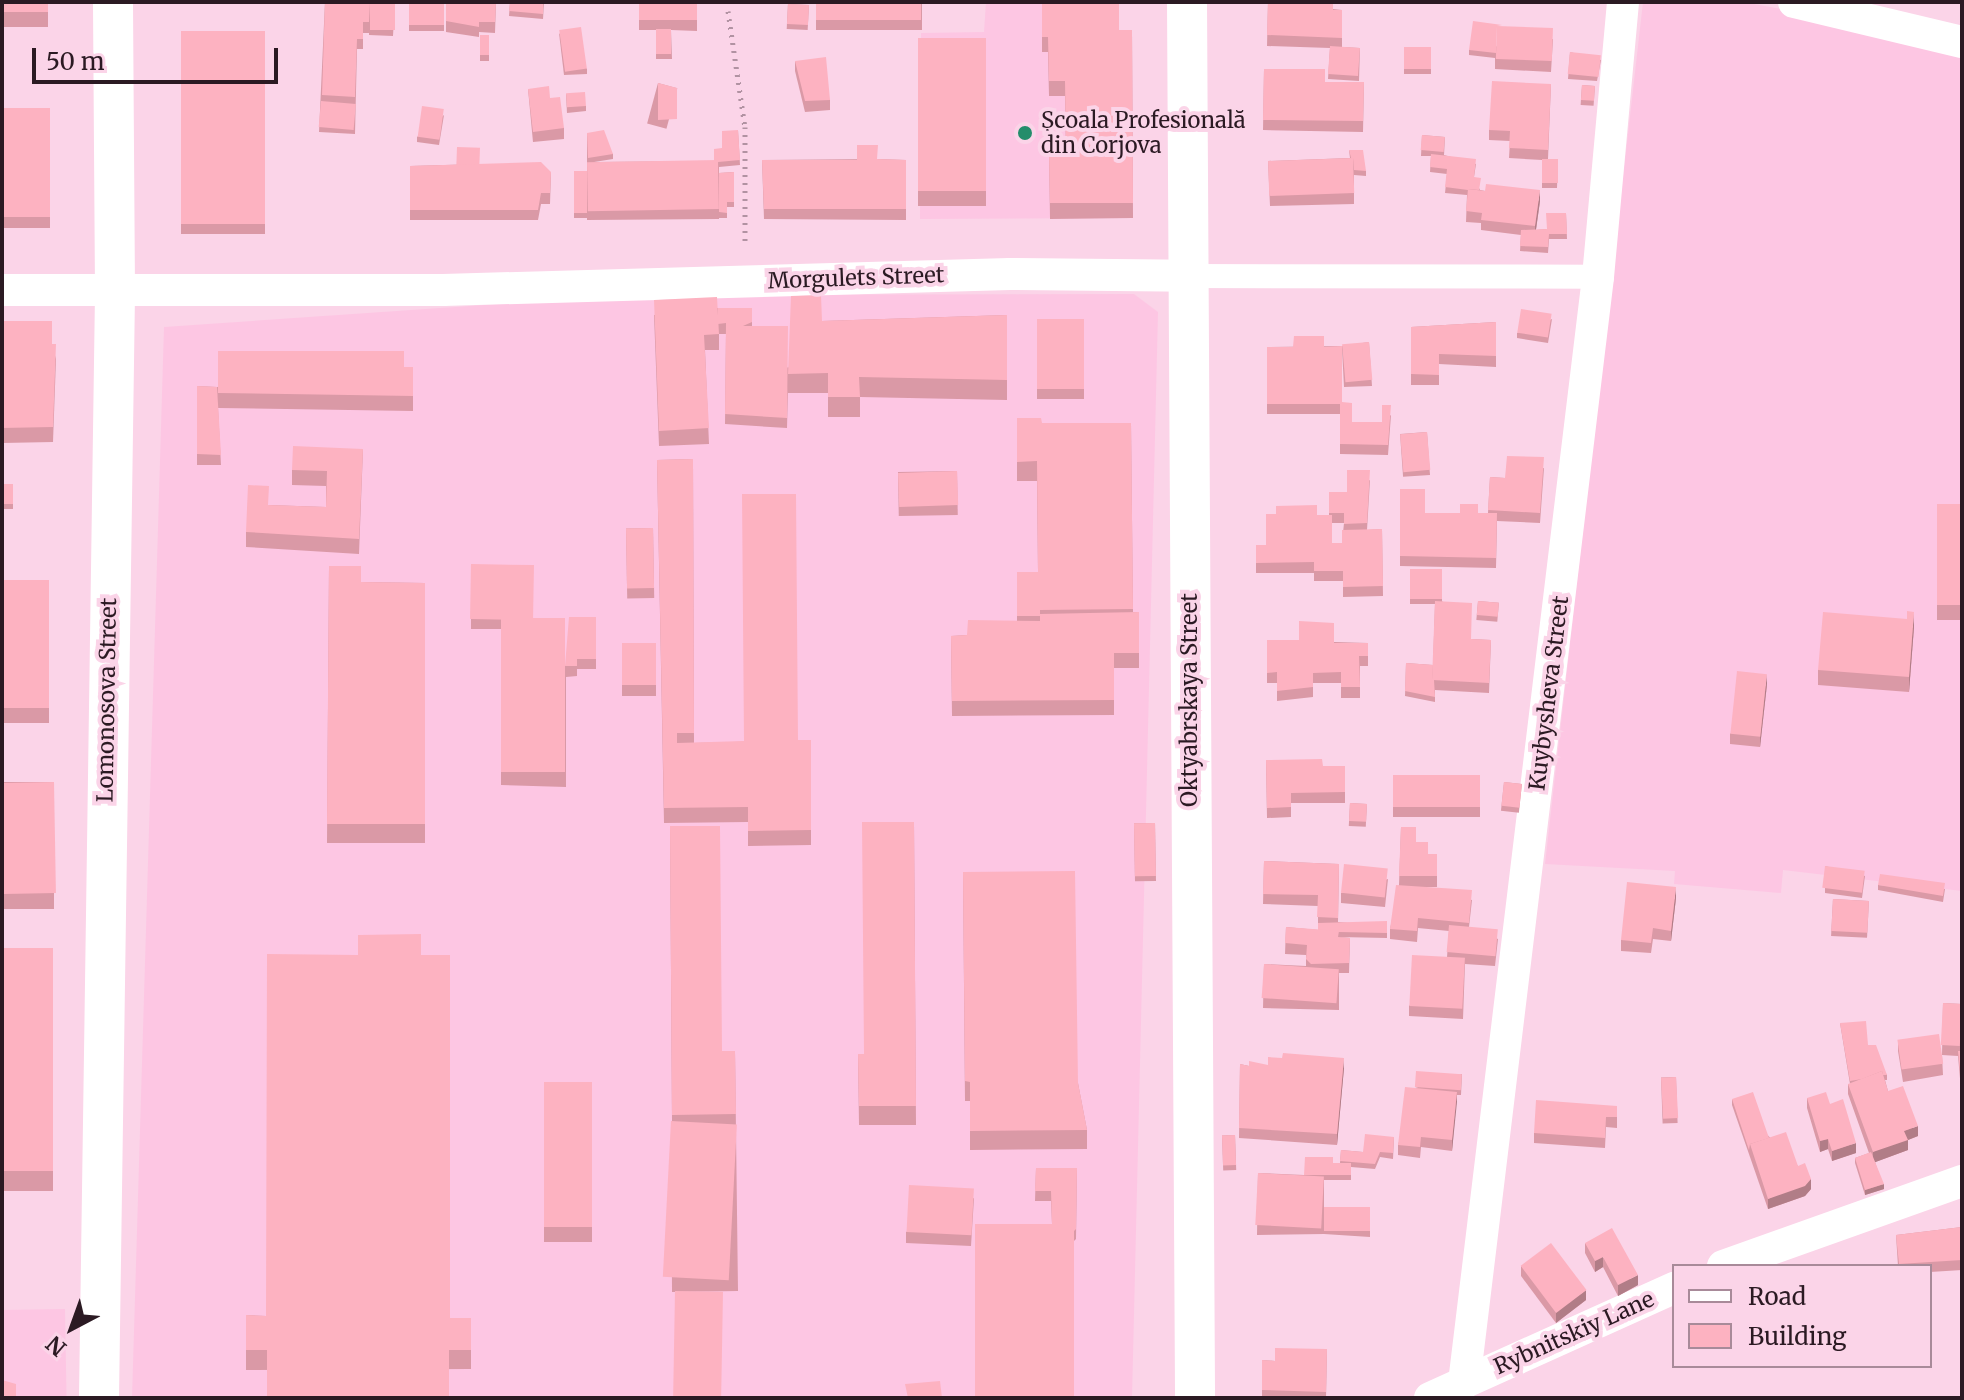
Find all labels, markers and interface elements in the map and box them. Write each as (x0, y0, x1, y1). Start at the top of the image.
scale bar (36, 32, 282, 82)
text: 50 m (46, 46, 105, 77)
place label: Școala Profesională din Corjova (1041, 107, 1246, 158)
marker: Școala Profesională din Corjova (1016, 124, 1034, 142)
street label: Morgulets Street (767, 262, 945, 294)
street label: Oktyabrskaya Street (1177, 593, 1203, 807)
street label: Kuybysheva Street (1524, 594, 1574, 792)
street label: Lomonosova Street (92, 598, 122, 802)
legend (1672, 1264, 1932, 1368)
text: Road (1748, 1281, 1806, 1312)
street label: Rybnitskiy Lane (1490, 1286, 1658, 1380)
north arrow (32, 1288, 112, 1368)
text: Building (1748, 1321, 1847, 1352)
text: N (41, 1330, 72, 1362)

